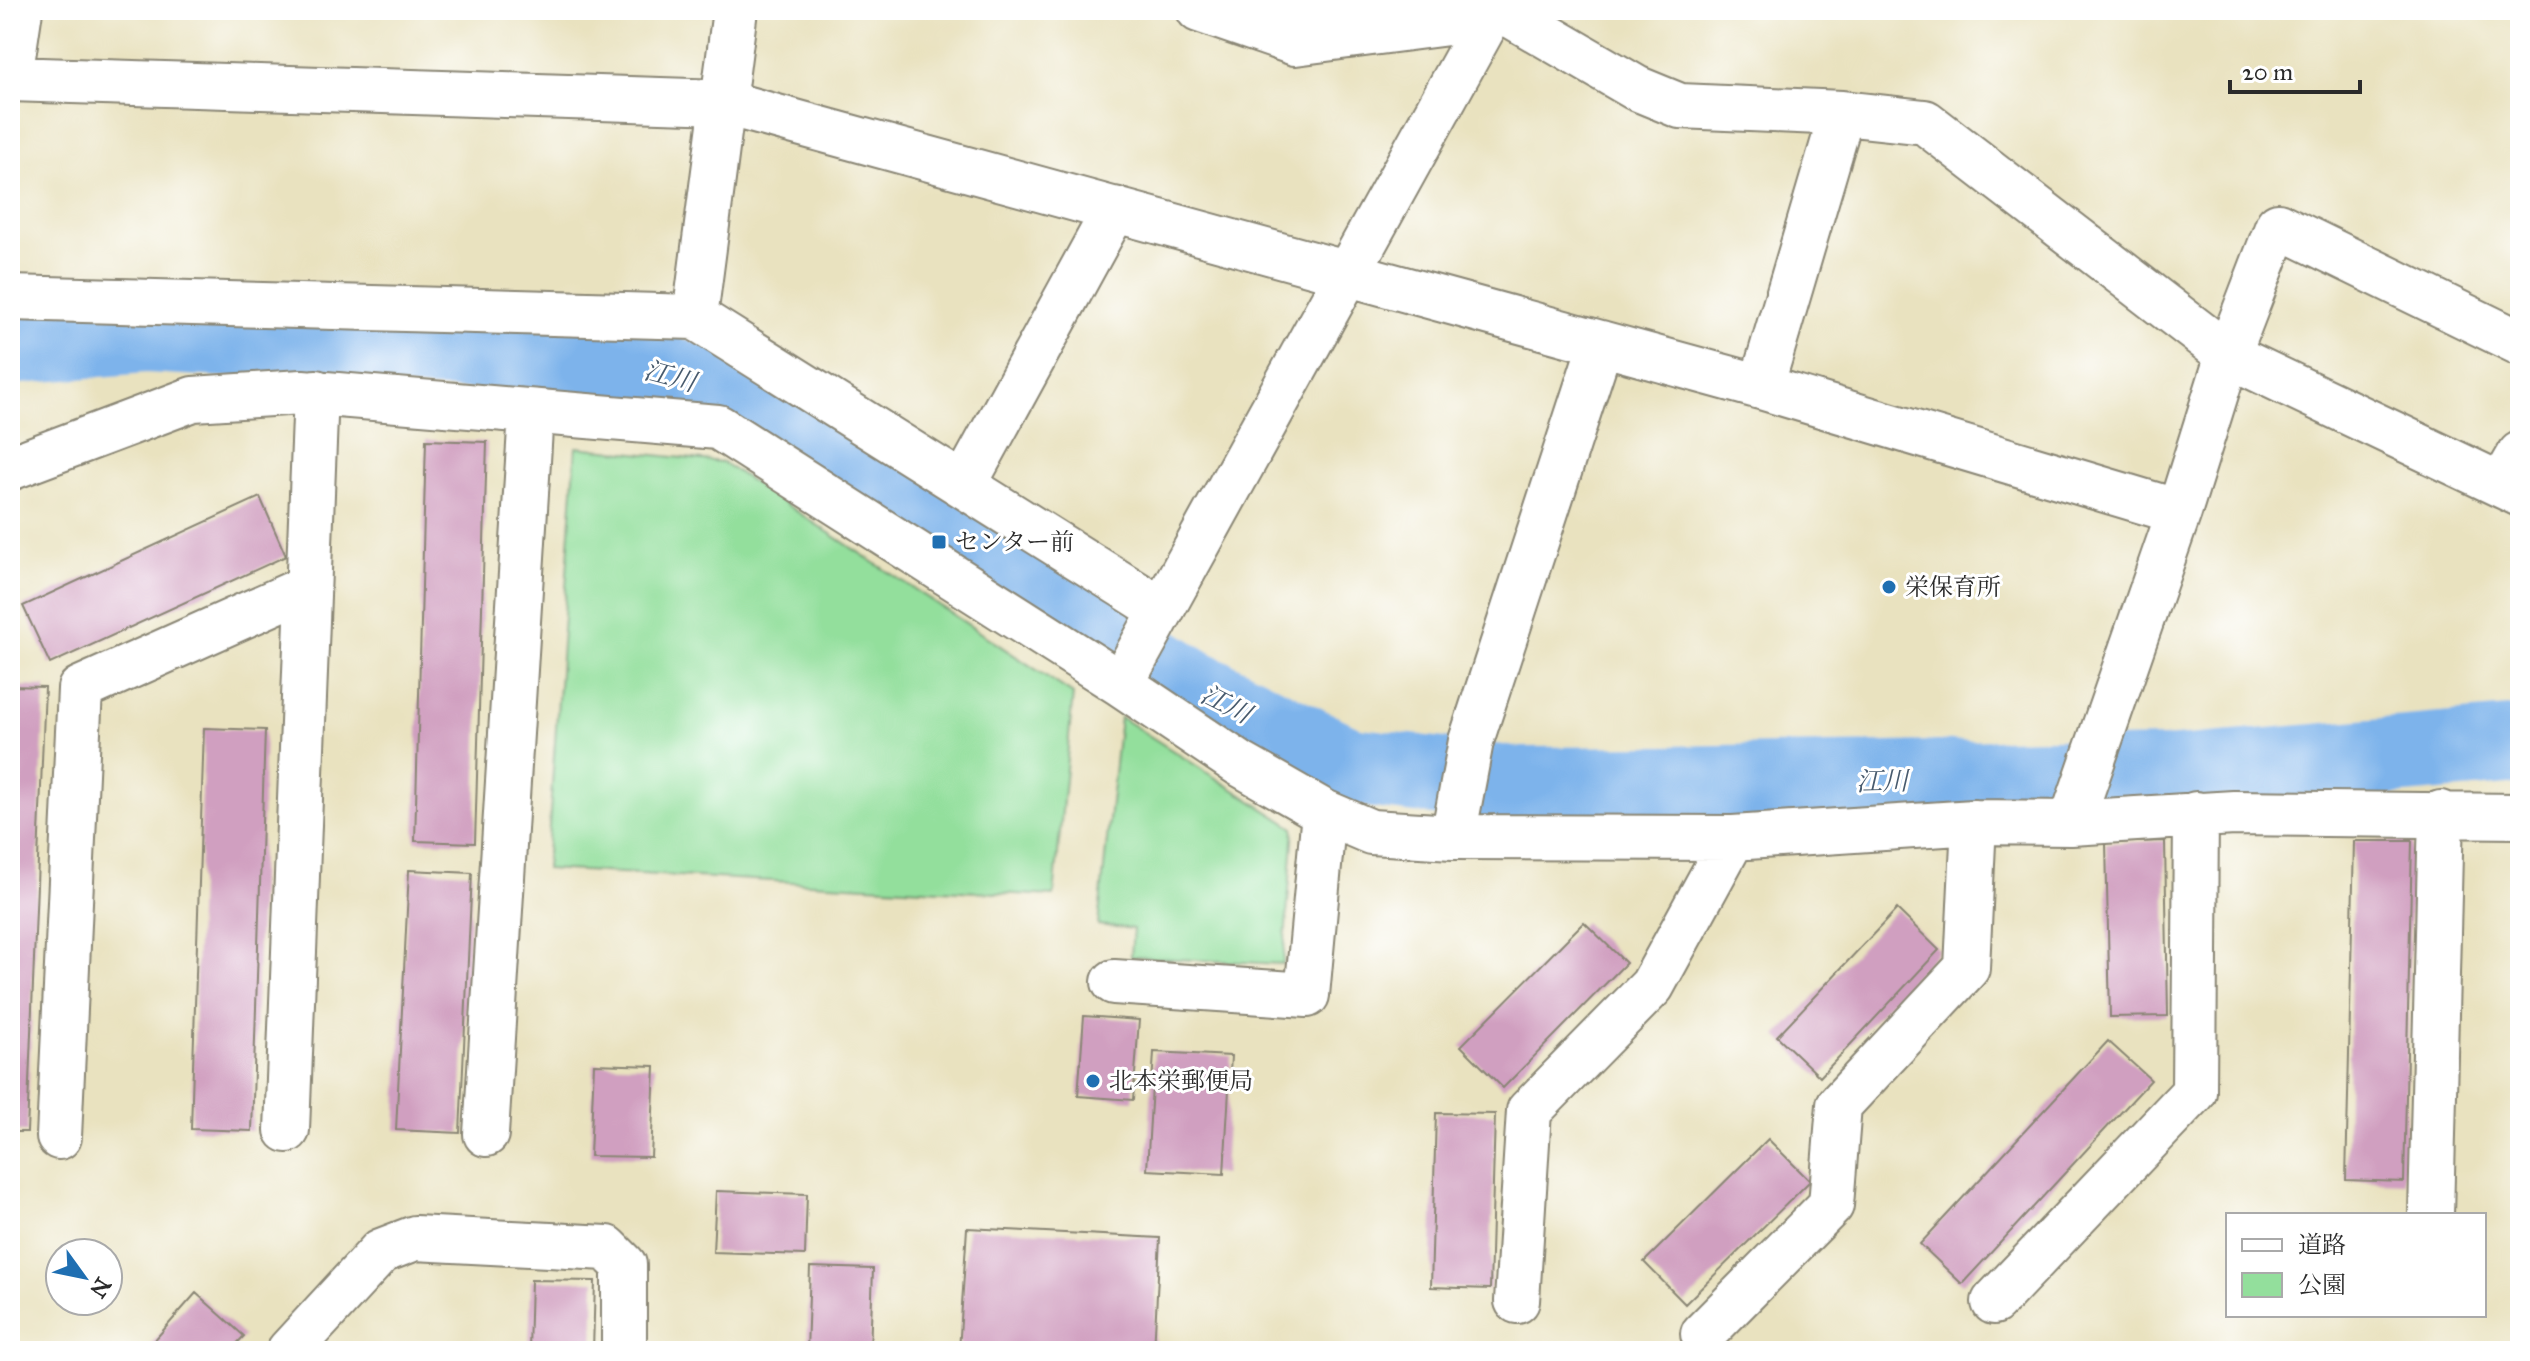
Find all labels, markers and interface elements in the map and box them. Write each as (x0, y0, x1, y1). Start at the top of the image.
scale bar (2230, 44, 2360, 94)
text: 20 m (2242, 57, 2293, 87)
water label: 江川 (641, 354, 702, 399)
place label: センター前 (955, 527, 1074, 557)
marker: センター前 (930, 533, 948, 551)
place label: 栄保育所 (1905, 572, 2001, 602)
marker: 栄保育所 (1880, 578, 1898, 596)
water label: 江川 (1196, 678, 1259, 731)
water label: 江川 (1856, 764, 1911, 797)
place label: 北本栄郵便局 (1109, 1066, 1253, 1096)
marker: 北本栄郵便局 (1084, 1072, 1102, 1090)
legend (2226, 1213, 2486, 1317)
text: 道路 (2298, 1230, 2346, 1260)
north arrow (44, 1237, 124, 1317)
text: 公園 (2298, 1270, 2346, 1300)
text: N (84, 1272, 117, 1303)

